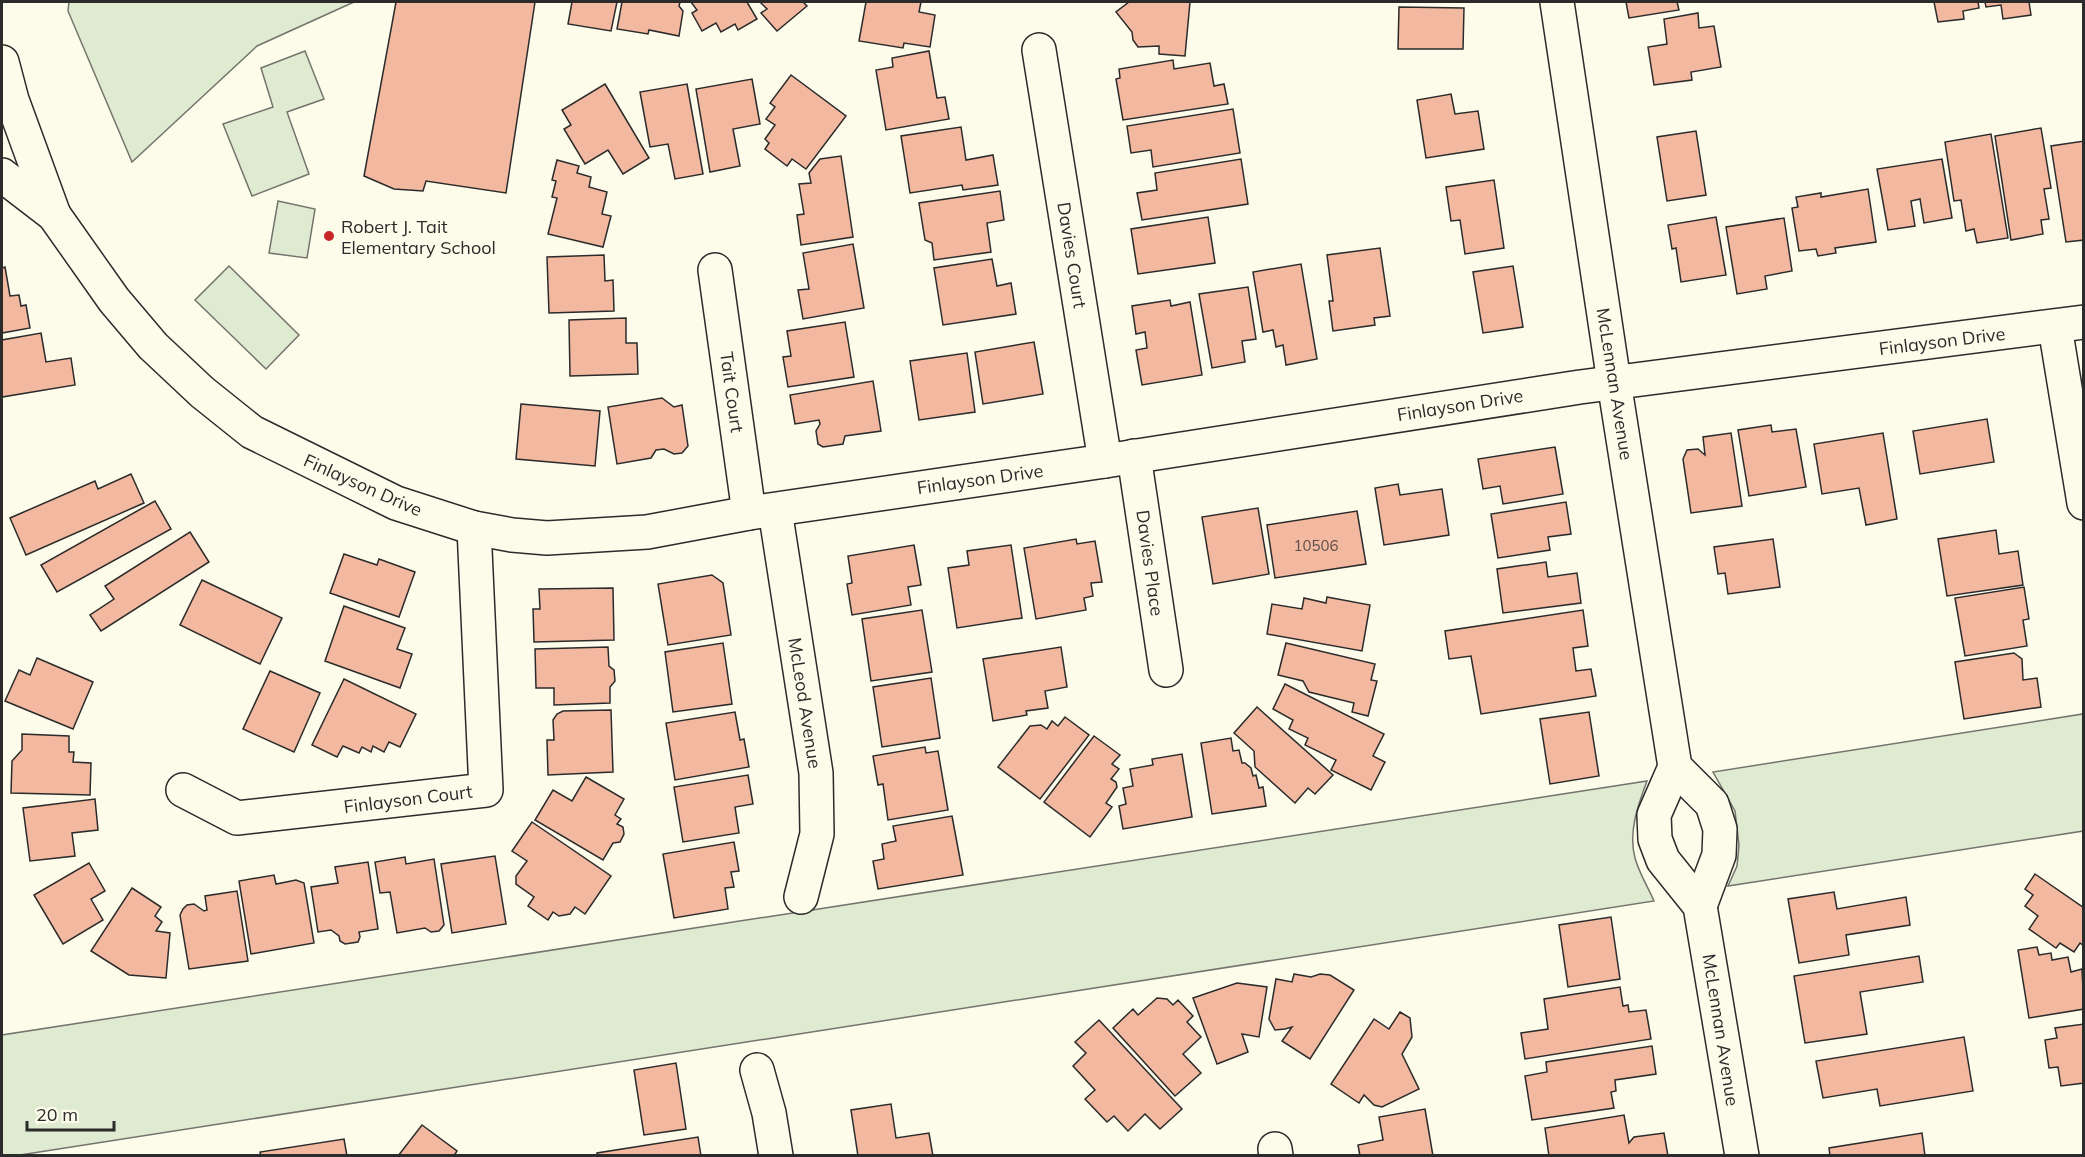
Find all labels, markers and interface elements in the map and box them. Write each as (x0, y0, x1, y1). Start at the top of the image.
street label: Davies Court (1052, 200, 1092, 310)
place label: Robert J. Tait Elementary School (341, 215, 496, 259)
marker: Robert J. Tait Elementary School (322, 229, 336, 243)
street label: McLennan Avenue (1592, 306, 1638, 462)
street label: Finlayson Drive (1877, 322, 2007, 360)
street label: Tait Court (715, 350, 749, 434)
street label: Finlayson Drive (1395, 384, 1525, 426)
street label: Finlayson Drive (300, 449, 426, 521)
street label: Finlayson Drive (915, 459, 1045, 499)
street label: Davies Place (1131, 509, 1169, 617)
house number: 10506 (1293, 536, 1339, 555)
street label: McLeod Avenue (783, 636, 827, 770)
street label: Finlayson Court (342, 780, 474, 818)
street label: McLennan Avenue (1698, 952, 1744, 1108)
scale bar (27, 1094, 114, 1132)
text: 20 m (36, 1103, 78, 1126)

